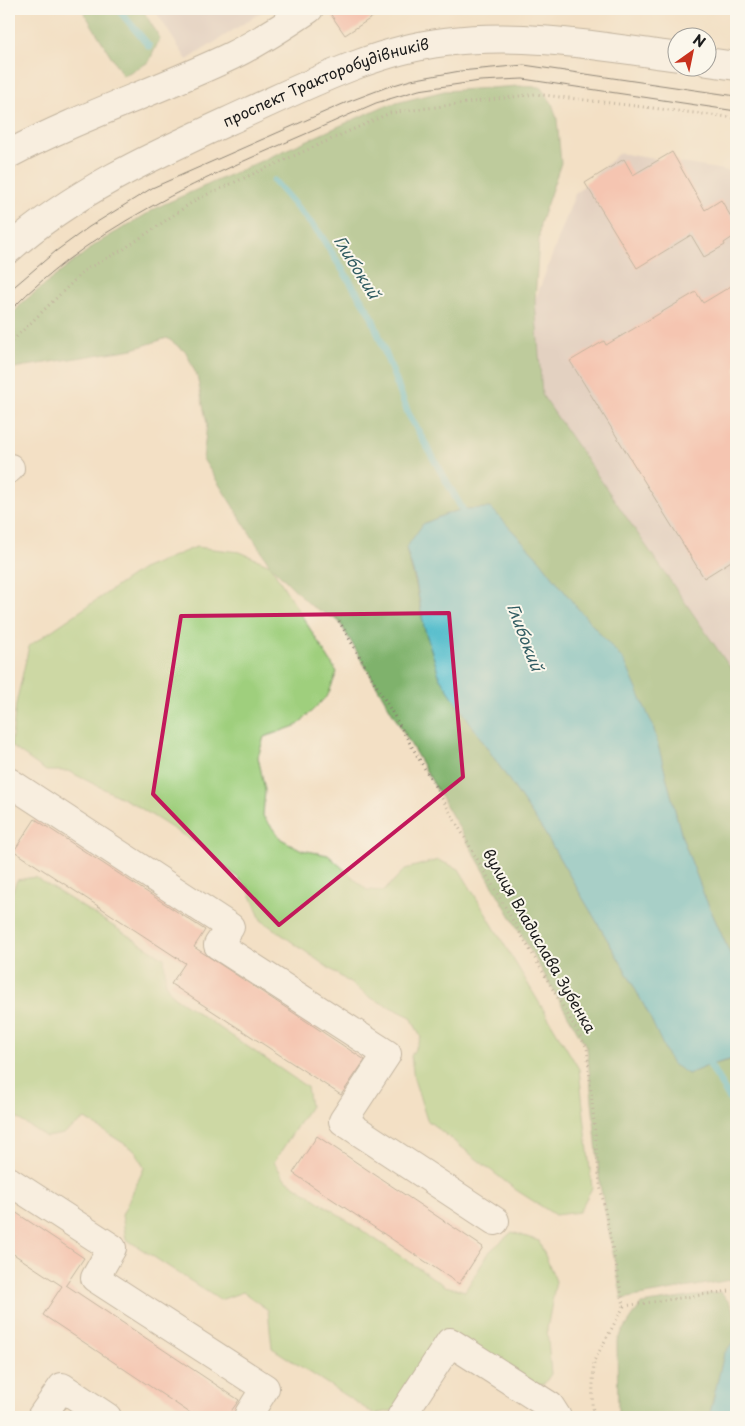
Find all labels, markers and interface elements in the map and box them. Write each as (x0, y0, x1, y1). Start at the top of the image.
north arrow (668, 28, 718, 78)
text: N (689, 29, 710, 53)
street label: проспект Тракторобудівників (218, 32, 431, 132)
water label: Глибокий (329, 230, 388, 305)
water label: Глибокий (502, 599, 551, 676)
street label: вулиця Владислава Зубенка (478, 844, 603, 1037)

